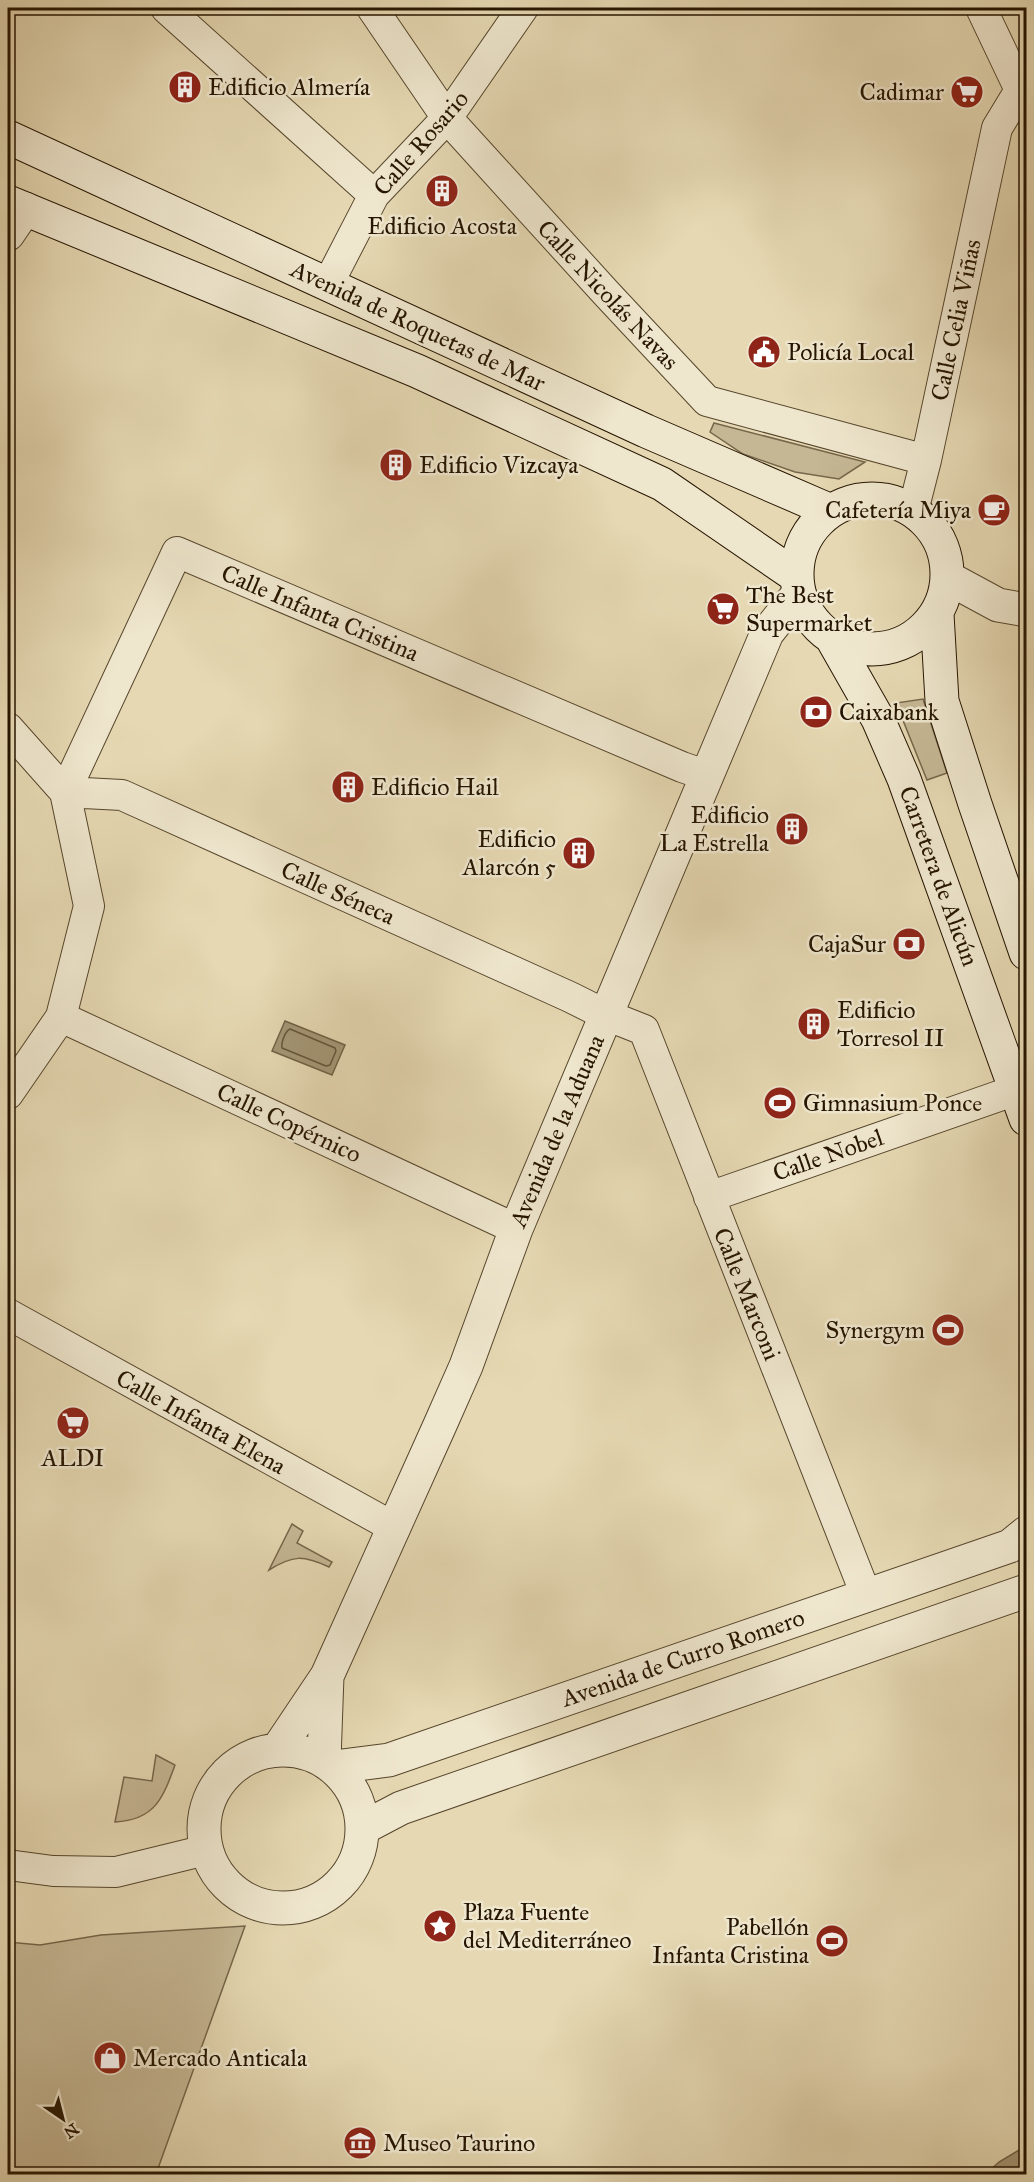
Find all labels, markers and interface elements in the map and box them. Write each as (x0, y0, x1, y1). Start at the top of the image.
building icon: Edificio Almería (167, 69, 203, 105)
place label: Edificio Almería (208, 72, 371, 102)
supermarket icon: Cadimar (949, 74, 985, 110)
place label: Cadimar (860, 77, 944, 107)
street label: Calle Rosario (367, 84, 475, 202)
building icon: Edificio Acosta (424, 173, 460, 209)
place label: Edificio Acosta (367, 211, 518, 241)
street label: Calle Nicolás Navas (531, 214, 685, 376)
street label: Calle Celia Viñas (924, 236, 988, 404)
street label: Avenida de Roquetas de Mar (285, 253, 550, 398)
public building icon: Policía Local (746, 334, 782, 370)
place label: Policía Local (787, 337, 915, 367)
building icon: Edificio Vizcaya (378, 447, 414, 483)
place label: Edificio Vizcaya (419, 450, 579, 480)
cafe icon: Cafetería Miya (976, 492, 1012, 528)
place label: Cafetería Miya (825, 495, 972, 525)
street label: Calle Infanta Cristina (217, 558, 424, 668)
place label: The Best Supermarket (746, 580, 873, 638)
supermarket icon: The Best Supermarket (705, 591, 741, 627)
bank icon: Caixabank (798, 694, 834, 730)
place label: Caixabank (839, 697, 940, 727)
building icon: Edificio Hail (330, 769, 366, 805)
place label: Edificio Hail (371, 772, 499, 802)
street label: Carretera de Alicún (893, 782, 985, 970)
place label: Edificio La Estrella (660, 800, 770, 858)
building icon: Edificio La Estrella (774, 811, 810, 847)
place label: Edificio Alarcón 5 (462, 824, 556, 882)
building icon: Edificio Alarcón 5 (561, 835, 597, 871)
street label: Calle Séneca (276, 855, 400, 932)
bank icon: CajaSur (891, 926, 927, 962)
place label: CajaSur (808, 929, 886, 959)
place label: Edificio Torresol II (837, 995, 945, 1053)
building icon: Edificio Torresol II (796, 1006, 832, 1042)
street label: Avenida de la Aduana (502, 1029, 611, 1233)
street label: Calle Copérnico (212, 1076, 366, 1170)
sports icon: Gimnasium Ponce (762, 1085, 798, 1121)
place label: Gimnasium Ponce (803, 1088, 982, 1118)
street label: Calle Nobel (769, 1122, 888, 1188)
street label: Calle Marconi (707, 1223, 787, 1365)
sports icon: Synergym (930, 1312, 966, 1348)
place label: Synergym (826, 1315, 925, 1345)
street label: Calle Infanta Elena (111, 1363, 292, 1481)
supermarket icon: ALDI (55, 1405, 91, 1441)
place label: ALDI (41, 1443, 104, 1473)
street label: Avenida de Curro Romero (557, 1602, 808, 1714)
place label: Plaza Fuente del Mediterráneo (463, 1897, 632, 1955)
place icon: Plaza Fuente del Mediterráneo (422, 1908, 458, 1944)
place label: Pabellón Infanta Cristina (652, 1912, 810, 1970)
sports icon: Pabellón Infanta Cristina (814, 1923, 850, 1959)
shop icon: Mercado Anticala (92, 2040, 128, 2076)
place label: Mercado Anticala (133, 2043, 308, 2073)
north arrow (33, 2089, 93, 2149)
text: N (60, 2119, 82, 2143)
museum icon: Museo Taurino (342, 2125, 378, 2161)
place label: Museo Taurino (383, 2128, 535, 2158)

